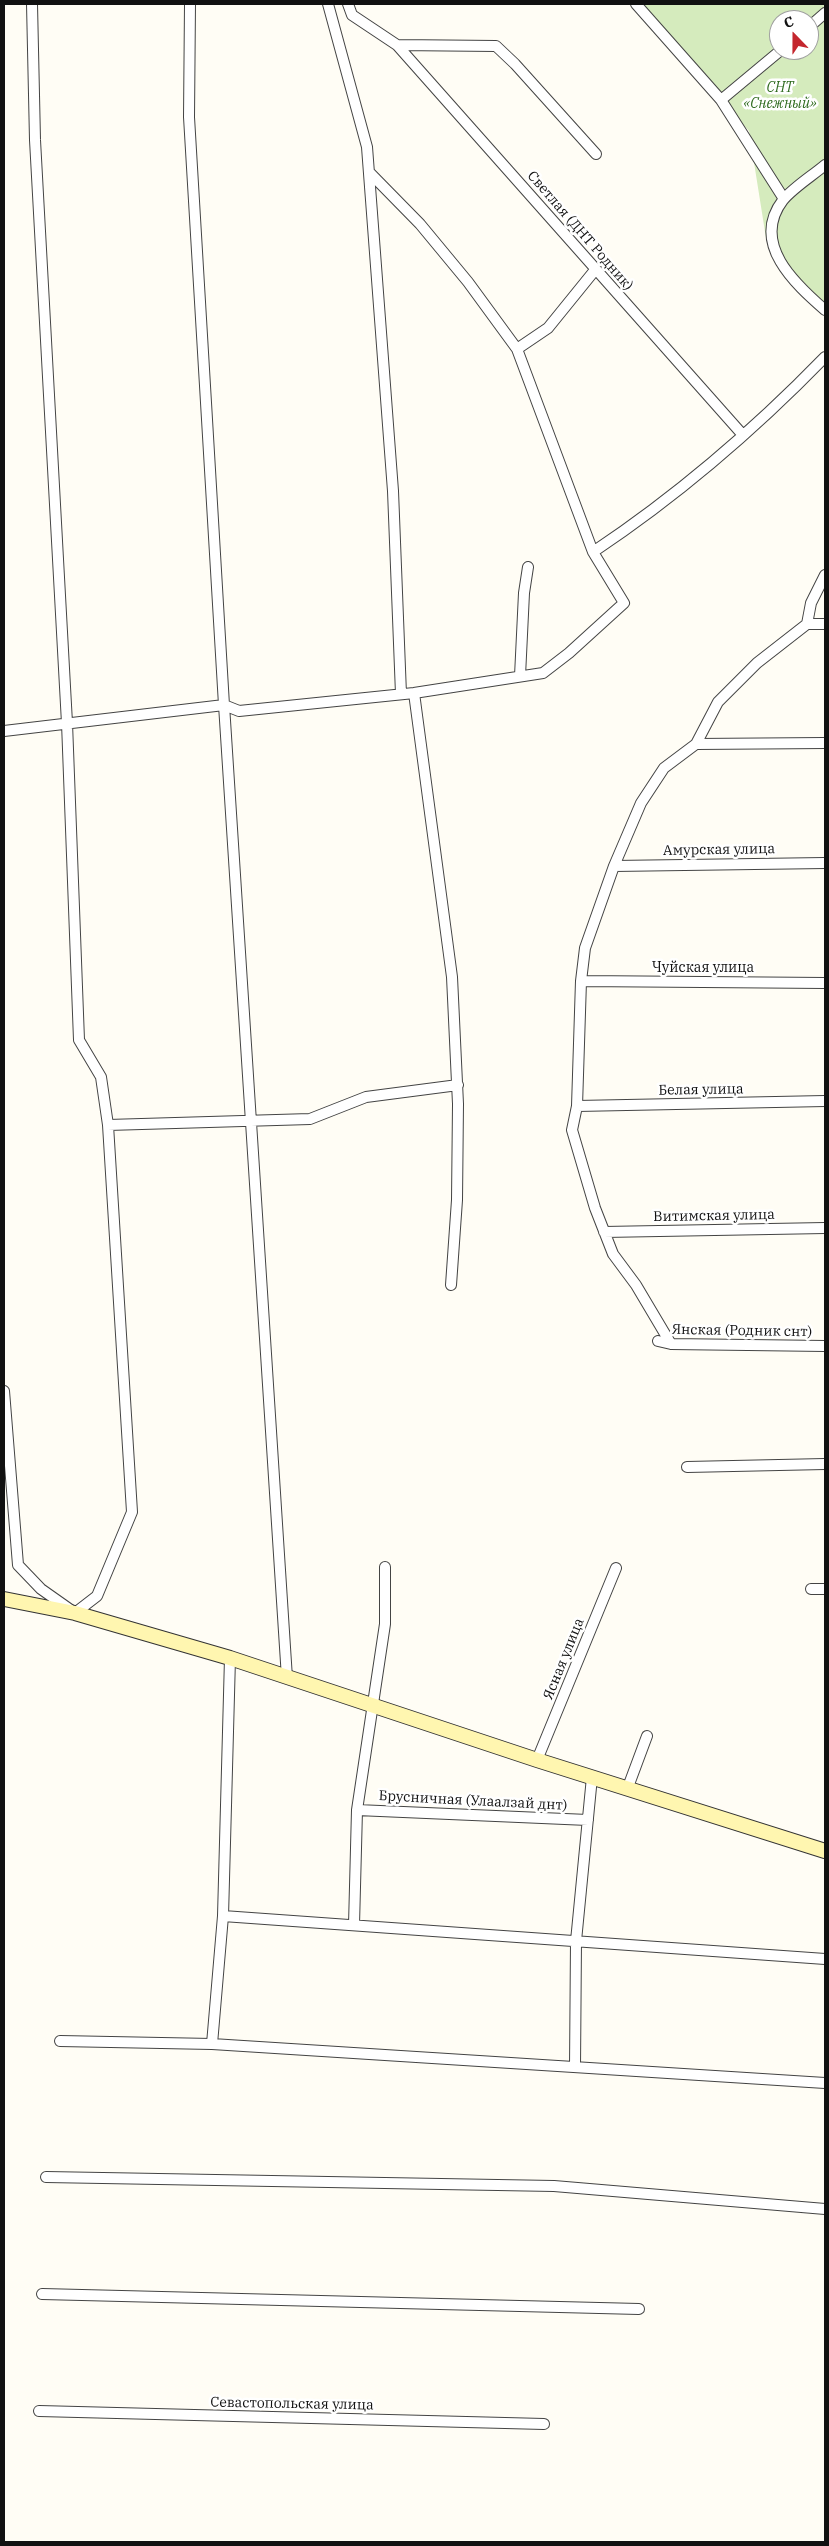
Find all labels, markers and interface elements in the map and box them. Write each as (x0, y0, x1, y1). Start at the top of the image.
north arrow (769, 10, 819, 60)
text: С (781, 12, 796, 32)
park label: СНТ «Снежный» (743, 80, 817, 112)
street label: Светлая (ДНТ Родник) (524, 168, 636, 294)
street label: Амурская улица (663, 841, 775, 859)
street label: Чуйская улица (652, 960, 754, 976)
street label: Белая улица (658, 1081, 744, 1099)
street label: Витимская улица (653, 1207, 775, 1225)
street label: Янская (Родник снт) (672, 1321, 812, 1341)
street label: Ясная улица (540, 1616, 588, 1702)
street label: Брусничная (Улаалзай днт) (378, 1788, 568, 1814)
street label: Севастопольская улица (210, 2394, 374, 2414)

